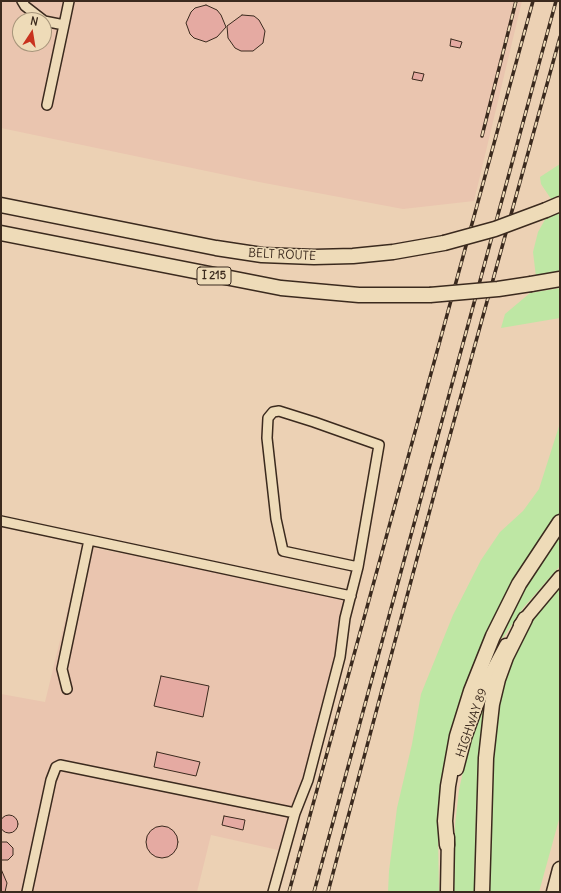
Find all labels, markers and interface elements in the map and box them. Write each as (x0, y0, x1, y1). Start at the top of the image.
north arrow (12, 12, 52, 52)
text: N (29, 14, 39, 29)
street label: BELT ROUTE (248, 246, 316, 264)
road number: I 215 (197, 267, 231, 285)
street label: HIGHWAY 89 (453, 687, 491, 759)

